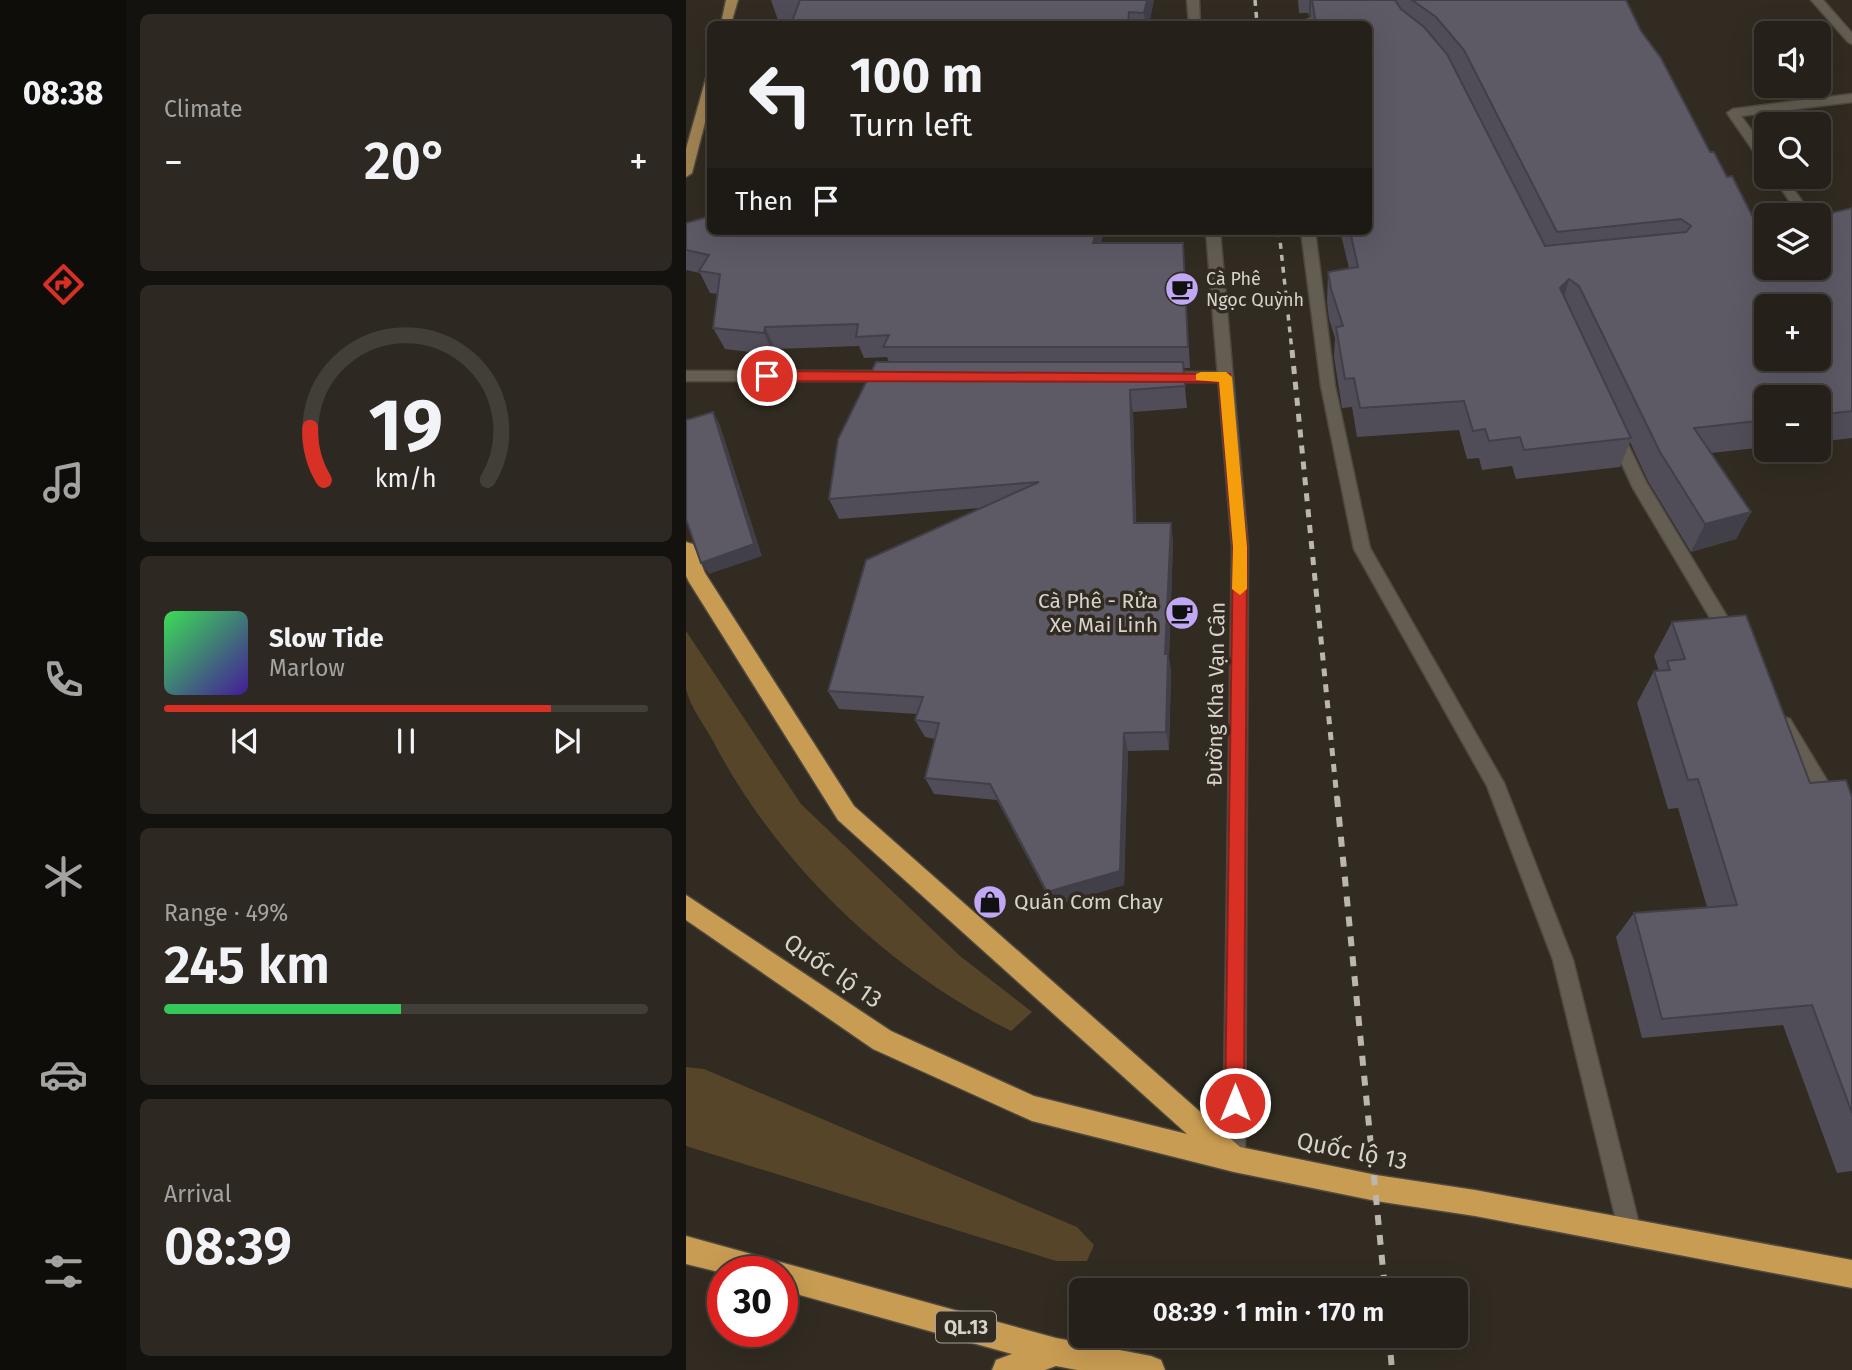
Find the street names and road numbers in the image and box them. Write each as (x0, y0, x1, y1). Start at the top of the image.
street label: Đường Kha Vạn Cân (1201, 602, 1231, 786)
street label: Quốc lộ 13 (779, 928, 887, 1014)
street label: Quốc lộ 13 (1294, 1127, 1410, 1175)
road number: QL.13 (936, 1312, 996, 1343)

